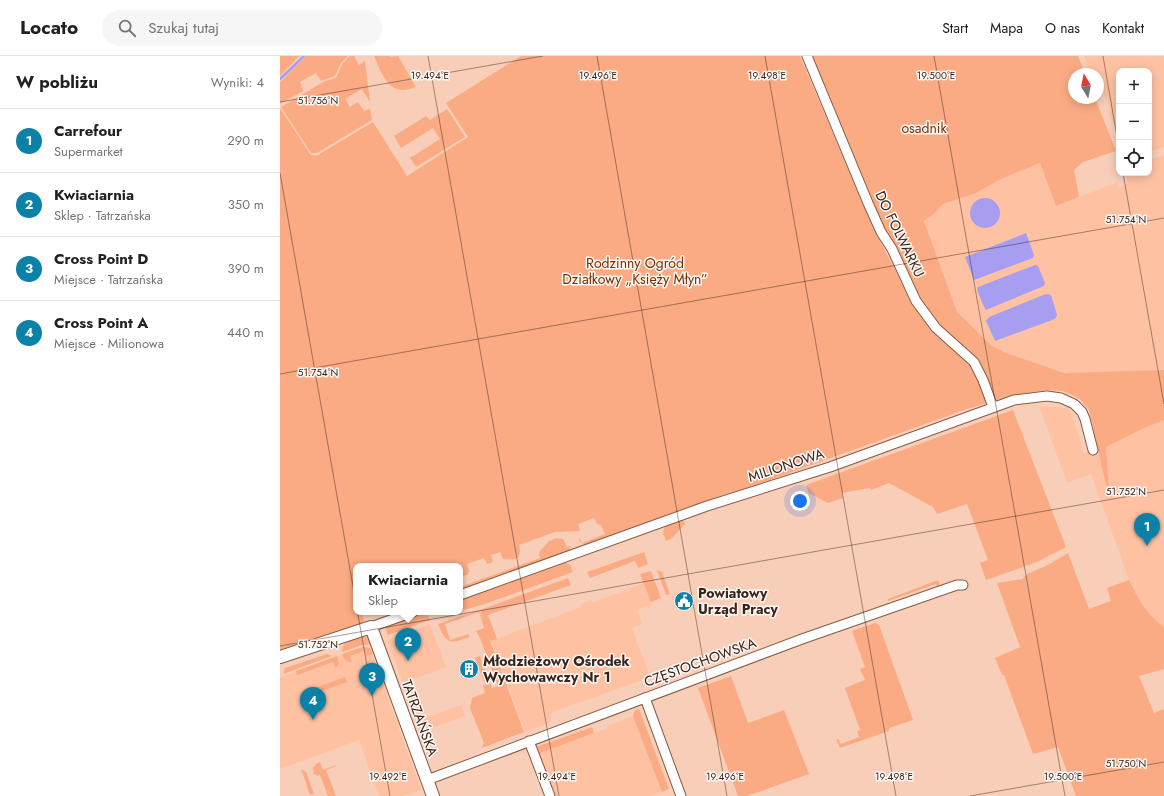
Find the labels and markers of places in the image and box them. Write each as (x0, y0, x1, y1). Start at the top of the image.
pin: 1 (1134, 513, 1160, 546)
place label: Powiatowy Urząd Pracy (698, 583, 778, 619)
public building icon: Powiatowy Urząd Pracy (673, 590, 695, 612)
pin: 2 (395, 628, 421, 661)
place label: Młodzieżowy Ośrodek Wychowawczy Nr 1 (483, 651, 630, 687)
building icon: Młodzieżowy Ośrodek Wychowawczy Nr 1 (458, 658, 480, 680)
pin: 3 (359, 663, 385, 696)
pin: 4 (300, 687, 326, 720)

